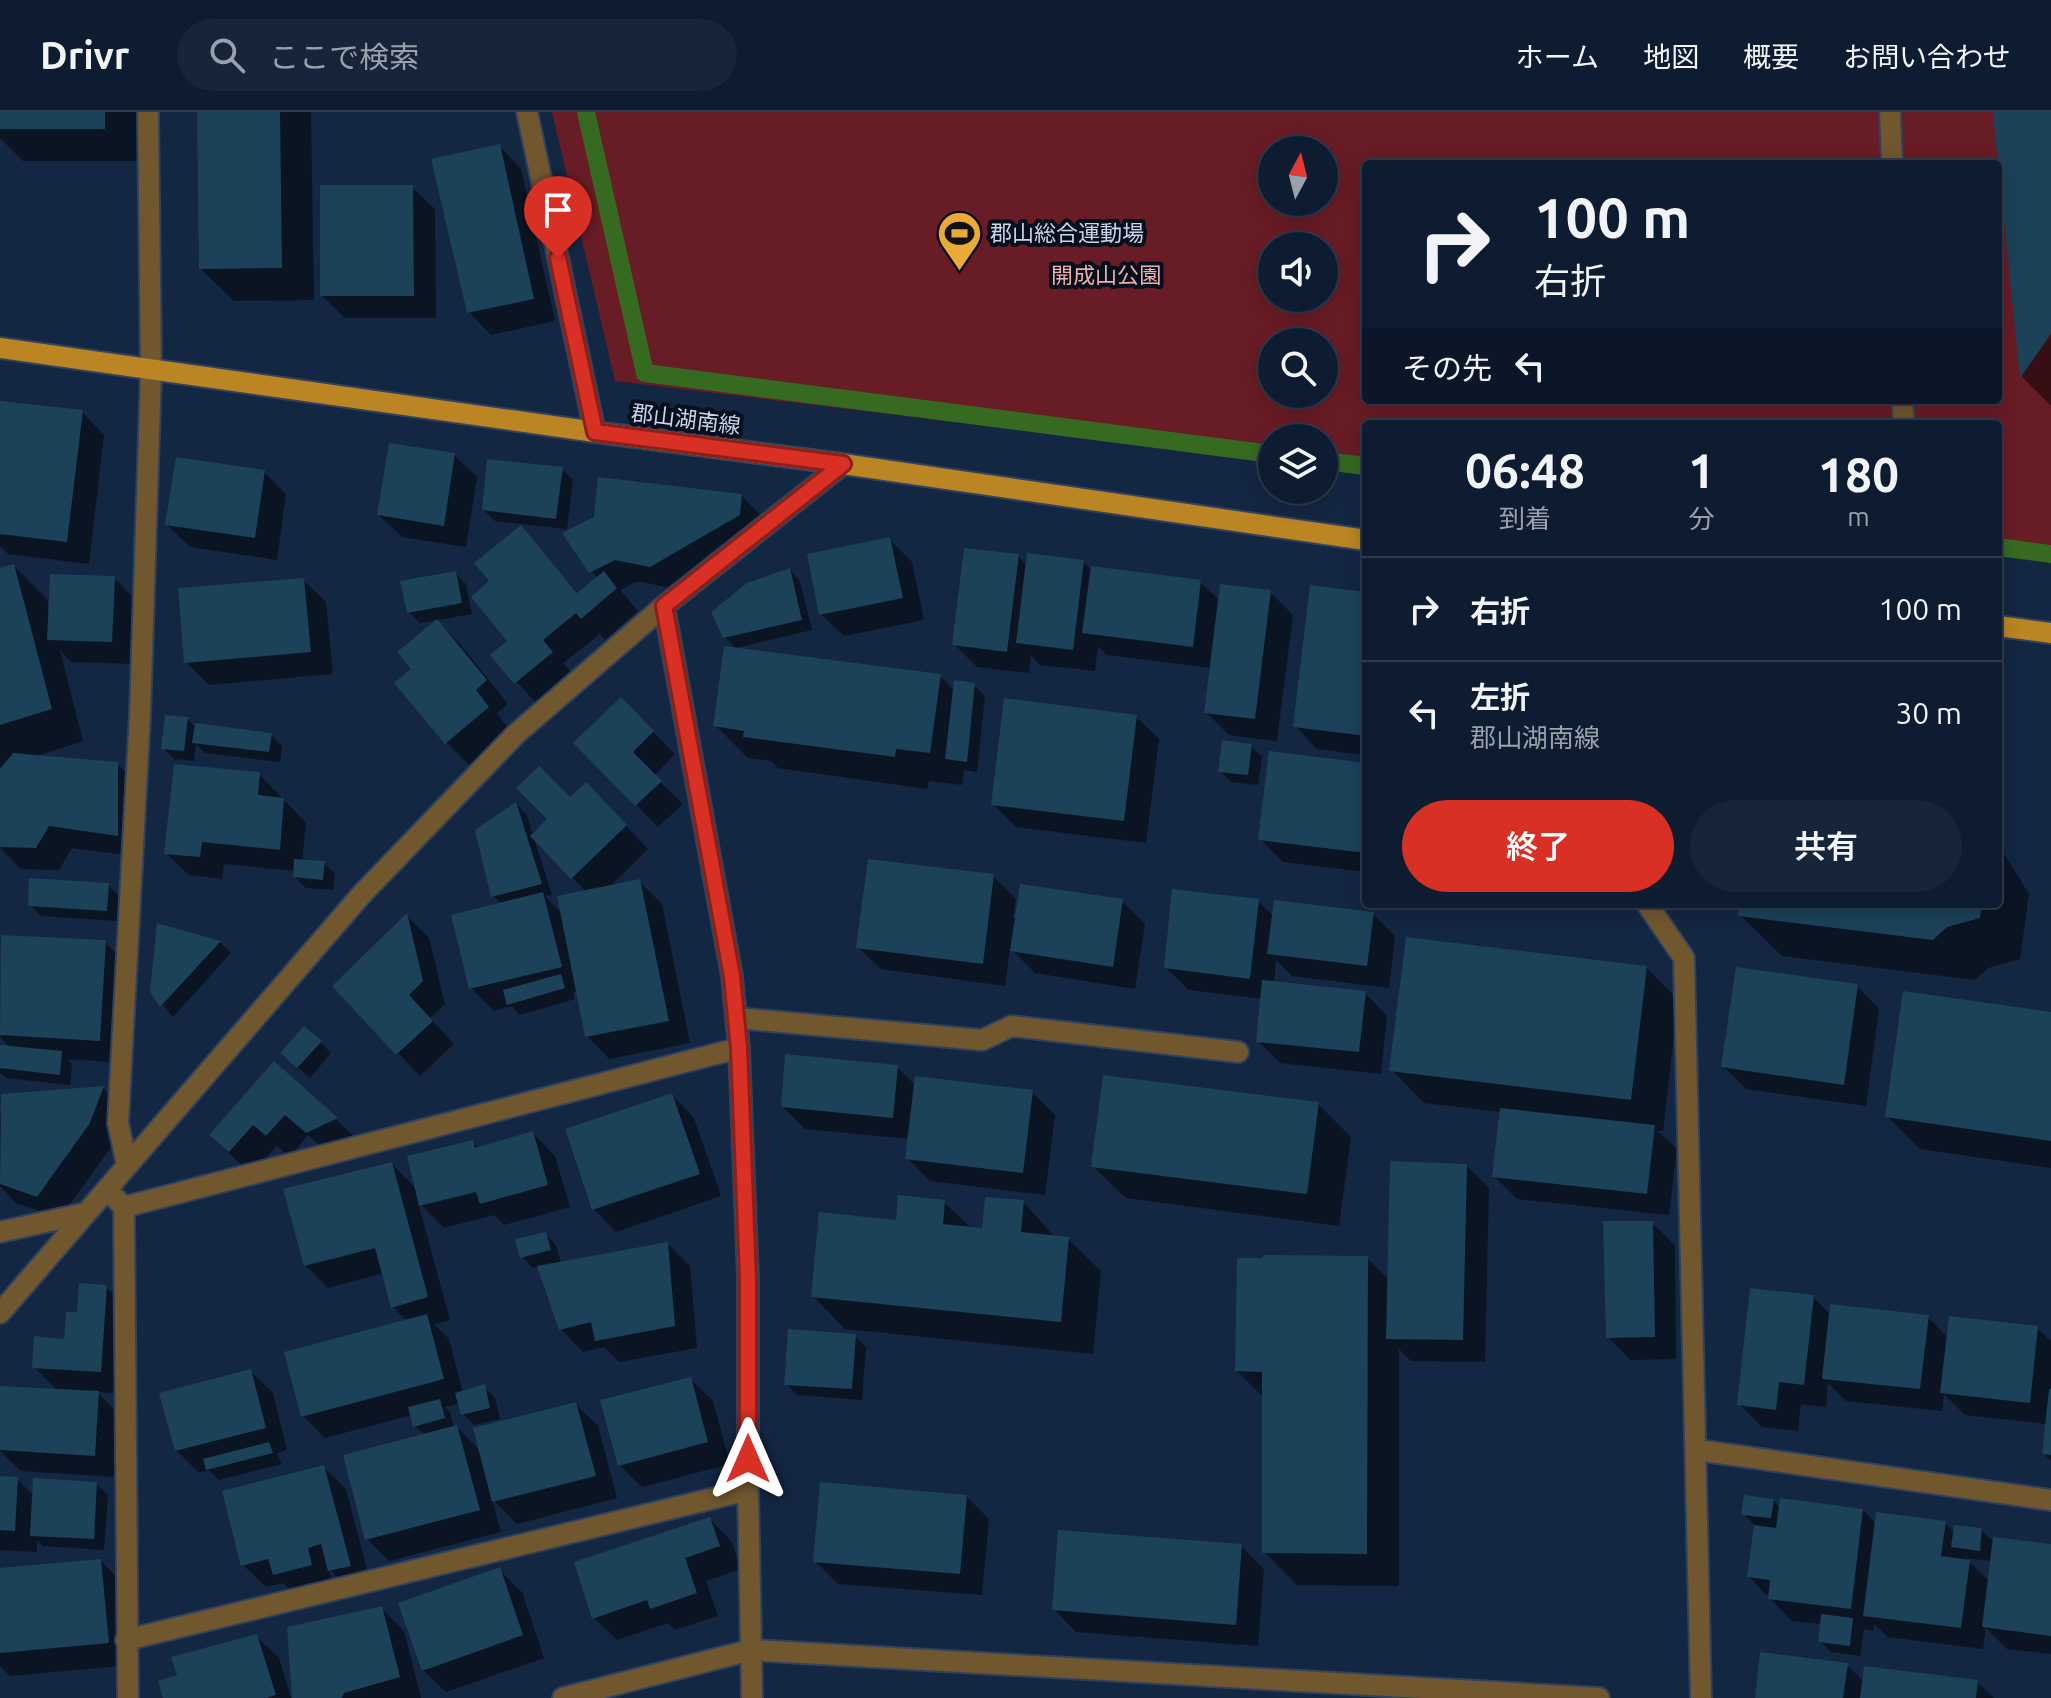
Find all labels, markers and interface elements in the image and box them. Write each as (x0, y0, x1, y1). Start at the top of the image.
search box (177, 19, 737, 91)
icon: search (205, 33, 249, 77)
text: Drivr (40, 34, 129, 76)
text: ここで検索 (269, 40, 419, 74)
text: ホーム (1516, 41, 1599, 72)
text: 地図 (1643, 41, 1699, 72)
text: 概要 (1743, 41, 1799, 72)
text: お問い合わせ (1843, 41, 2011, 72)
north arrow (1258, 136, 1338, 216)
map controls (1258, 136, 1338, 504)
pin (524, 176, 592, 258)
text: 100 m (1534, 186, 1690, 249)
icon: arrive (536, 188, 580, 232)
icon: right (1402, 192, 1506, 296)
sports icon: 郡山総合運動場 (935, 209, 983, 272)
place label: 郡山総合運動場 (990, 220, 1144, 245)
button: sound (1258, 232, 1338, 312)
text: 右折 (1534, 260, 1606, 301)
park label: 開成山公園 (1051, 262, 1161, 287)
button: search (1258, 328, 1338, 408)
icon: left (1508, 344, 1552, 388)
text: その先 (1402, 351, 1492, 385)
street label: 郡山湖南線 (630, 399, 742, 438)
button: layers (1258, 424, 1338, 504)
text: 06:48 (1465, 443, 1585, 497)
text: 1 (1688, 443, 1715, 497)
text: 180 (1818, 447, 1899, 501)
text: m (1847, 502, 1870, 531)
text: 到着 (1499, 504, 1551, 533)
text: 分 (1688, 504, 1714, 533)
icon: right (1402, 587, 1446, 631)
text: 100 m (1878, 592, 1962, 626)
text: 右折 (1470, 594, 1530, 628)
text: 左折 (1470, 680, 1530, 714)
icon: left (1402, 691, 1446, 735)
text: 30 m (1895, 696, 1962, 730)
text: 郡山湖南線 (1470, 723, 1600, 752)
button: 終了 (1402, 800, 1674, 892)
button: 共有 (1690, 800, 1962, 892)
position arrow (706, 1417, 790, 1501)

